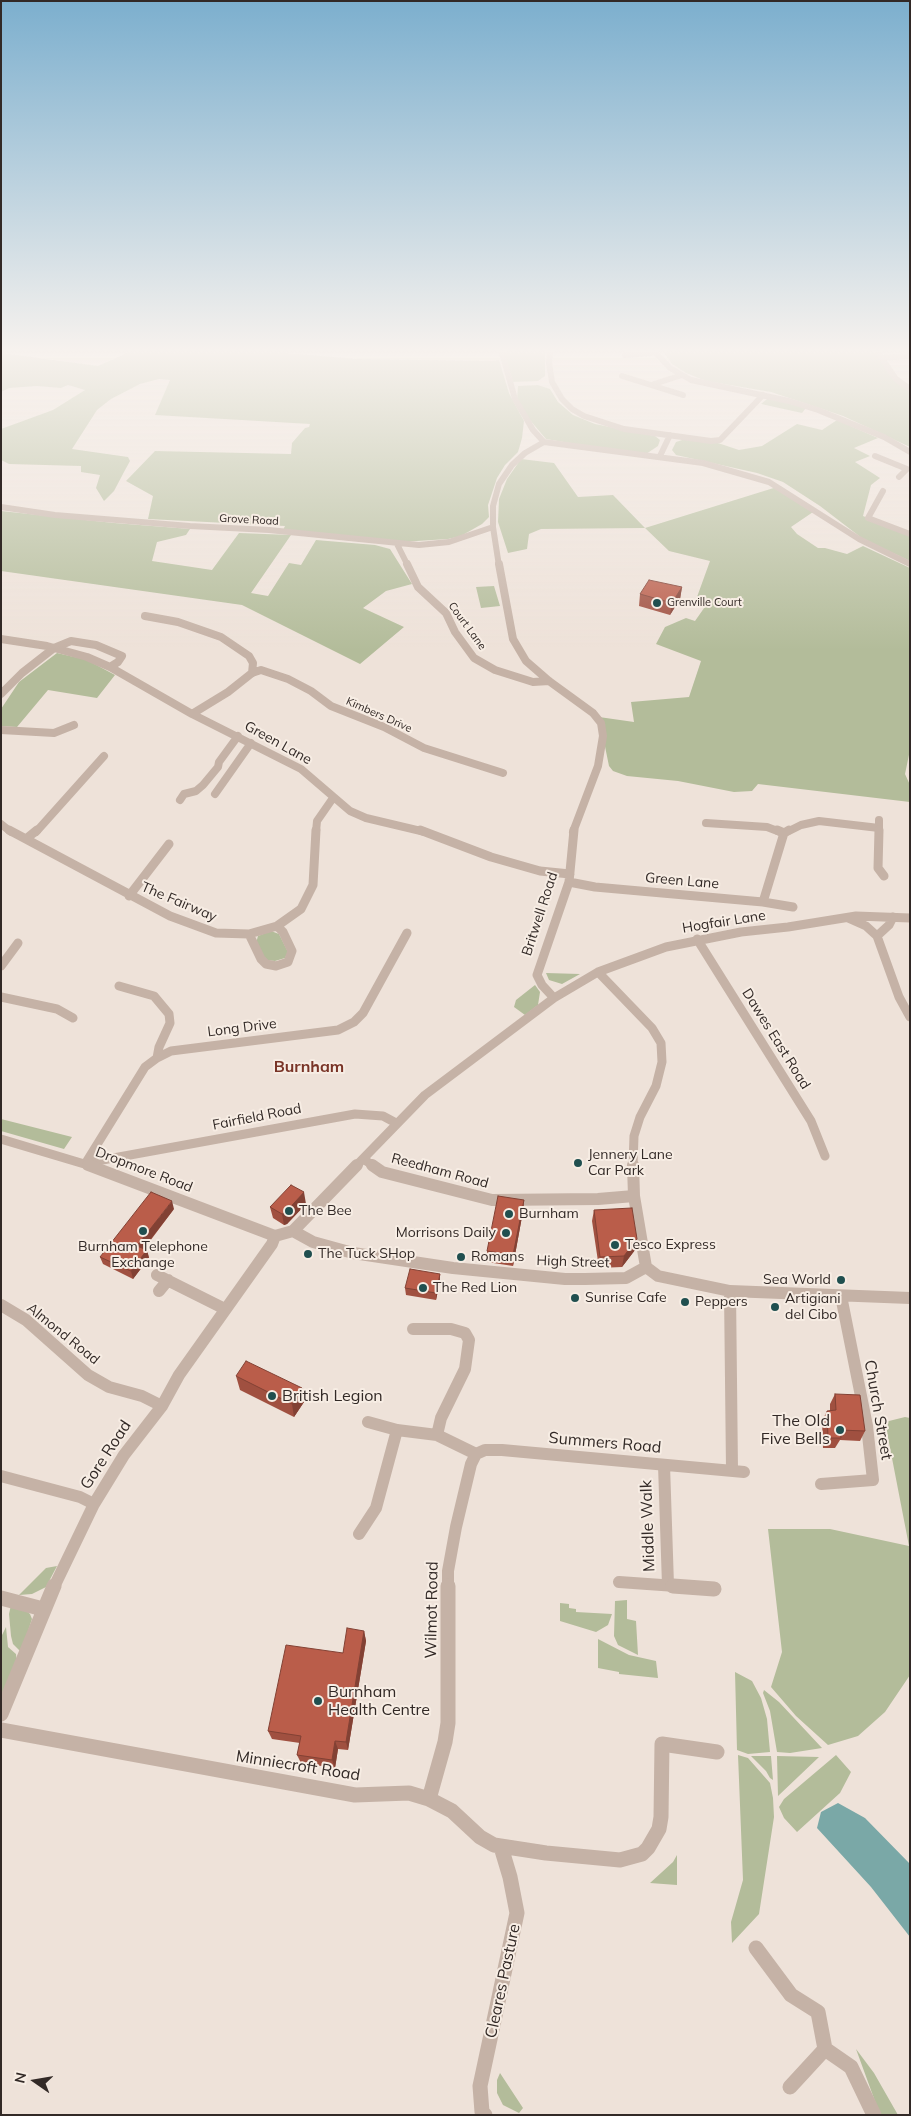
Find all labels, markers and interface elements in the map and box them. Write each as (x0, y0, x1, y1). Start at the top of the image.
street label: Grove Road (219, 512, 279, 528)
place label: Grenville Court (667, 596, 742, 610)
marker: Grenville Court (651, 597, 663, 609)
street label: Court Lane (445, 600, 489, 652)
street label: Kimbers Drive (344, 695, 414, 735)
street label: Green Lane (241, 718, 315, 768)
street label: Green Lane (644, 869, 720, 893)
street label: Britwell Road (519, 870, 561, 958)
street label: The Fairway (139, 879, 219, 925)
street label: Hogfair Lane (681, 907, 767, 937)
street label: Dawes East Road (738, 986, 814, 1092)
street label: Long Drive (206, 1015, 278, 1041)
district label: Burnham (274, 1057, 344, 1077)
street label: Fairfield Road (211, 1100, 303, 1134)
street label: Dropmore Road (93, 1144, 195, 1196)
place label: Jennery Lane Car Park (588, 1147, 673, 1180)
street label: Reedham Road (390, 1150, 490, 1192)
marker: Jennery Lane Car Park (572, 1157, 584, 1169)
place label: The Bee (299, 1203, 352, 1219)
marker: The Bee (283, 1205, 295, 1217)
place label: Burnham (519, 1206, 579, 1222)
marker: Burnham (503, 1208, 515, 1220)
marker: Burnham Telephone Exchange (137, 1225, 149, 1237)
place label: Morrisons Daily (396, 1225, 496, 1241)
marker: Morrisons Daily (500, 1227, 512, 1239)
place label: Tesco Express (625, 1237, 716, 1253)
place label: Burnham Telephone Exchange (78, 1239, 208, 1272)
marker: Tesco Express (609, 1239, 621, 1251)
place label: The Tuck SHop (318, 1246, 415, 1262)
marker: The Tuck SHop (302, 1248, 314, 1260)
place label: Romans (471, 1249, 524, 1265)
marker: Romans (455, 1251, 467, 1263)
street label: High Street (536, 1252, 610, 1272)
place label: Sea World (763, 1272, 831, 1288)
marker: Sea World (835, 1274, 847, 1286)
place label: The Red Lion (433, 1280, 517, 1296)
marker: The Red Lion (417, 1282, 429, 1294)
place label: Sunrise Cafe (585, 1290, 667, 1306)
place label: Artigiani del Cibo (785, 1291, 841, 1324)
marker: Sunrise Cafe (569, 1292, 581, 1304)
place label: Peppers (695, 1294, 748, 1310)
marker: Peppers (679, 1296, 691, 1308)
street label: Almond Road (23, 1300, 103, 1368)
marker: Artigiani del Cibo (769, 1301, 781, 1313)
street label: Church Street (860, 1359, 896, 1461)
place label: British Legion (282, 1386, 383, 1406)
marker: British Legion (266, 1390, 278, 1402)
place label: The Old Five Bells (761, 1411, 830, 1449)
street label: Gore Road (77, 1417, 135, 1493)
marker: The Old Five Bells (834, 1424, 846, 1436)
street label: Summers Road (548, 1429, 662, 1457)
street label: Middle Walk (637, 1480, 659, 1572)
street label: Wilmot Road (422, 1561, 442, 1659)
place label: Burnham Health Centre (328, 1682, 430, 1720)
marker: Burnham Health Centre (312, 1695, 324, 1707)
street label: Minniecroft Road (235, 1747, 361, 1785)
street label: Cleares Pasture (482, 1922, 524, 2040)
north arrow (10, 2056, 60, 2106)
text: N (10, 2070, 30, 2085)

